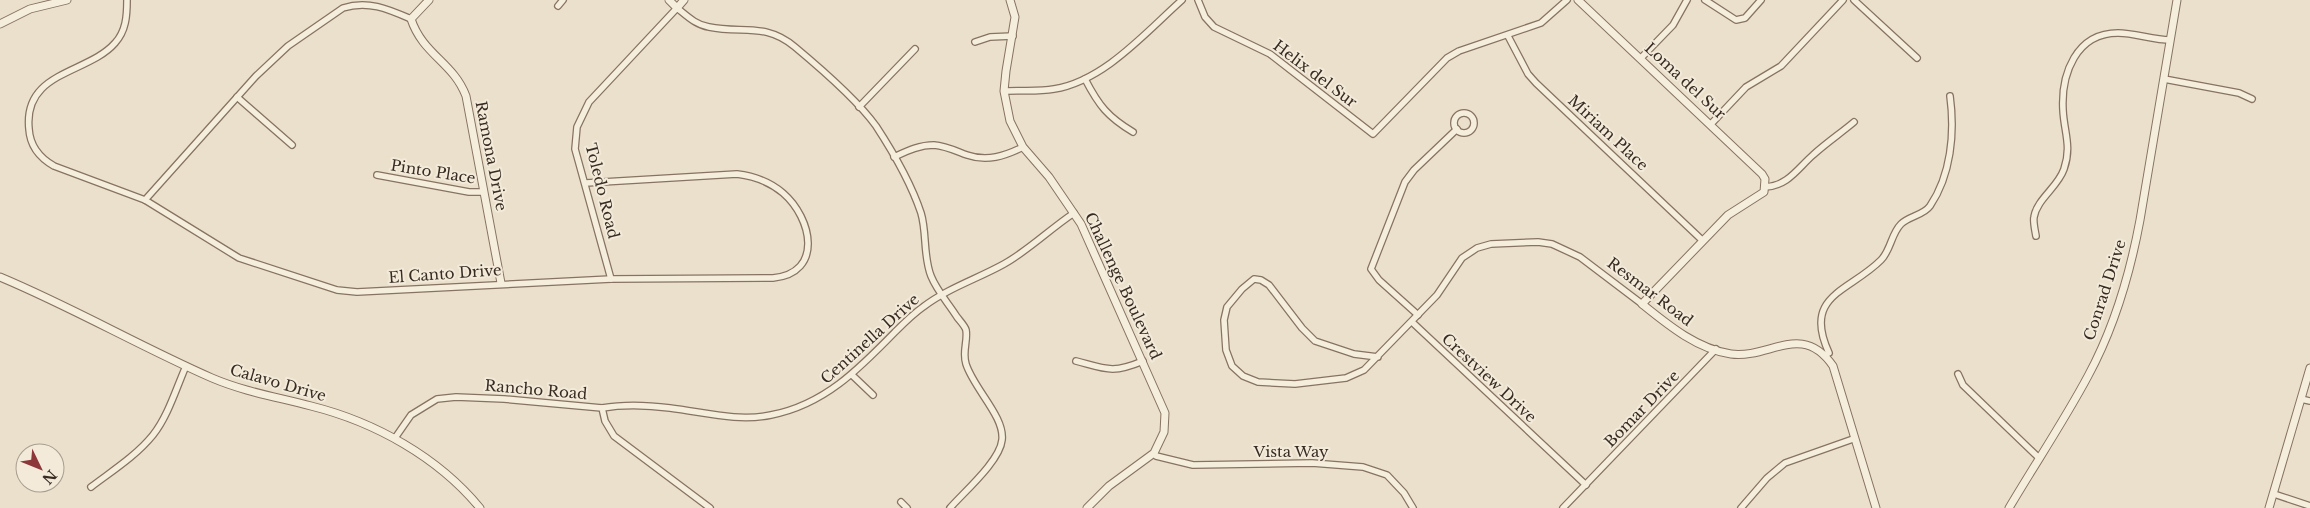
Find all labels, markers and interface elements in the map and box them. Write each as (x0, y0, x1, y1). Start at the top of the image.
street label: Helix del Sur (1270, 36, 1362, 112)
street label: Loma del Sur (1641, 38, 1730, 124)
street label: Miriam Place (1564, 91, 1652, 175)
street label: Ramona Drive (472, 99, 511, 213)
street label: Toledo Road (581, 141, 624, 241)
street label: Pinto Place (389, 155, 477, 188)
street label: Challenge Boulevard (1081, 209, 1166, 362)
street label: Conrad Drive (2079, 237, 2130, 343)
street label: Resmar Road (1604, 253, 1697, 330)
street label: El Canto Drive (388, 260, 502, 287)
street label: Centinella Drive (817, 289, 923, 388)
street label: Crestview Drive (1438, 329, 1541, 426)
street label: Calavo Drive (228, 360, 328, 405)
street label: Bomar Drive (1600, 366, 1683, 451)
street label: Rancho Road (484, 376, 588, 403)
street label: Vista Way (1253, 442, 1329, 461)
north arrow (15, 443, 65, 493)
text: N (38, 466, 61, 488)

